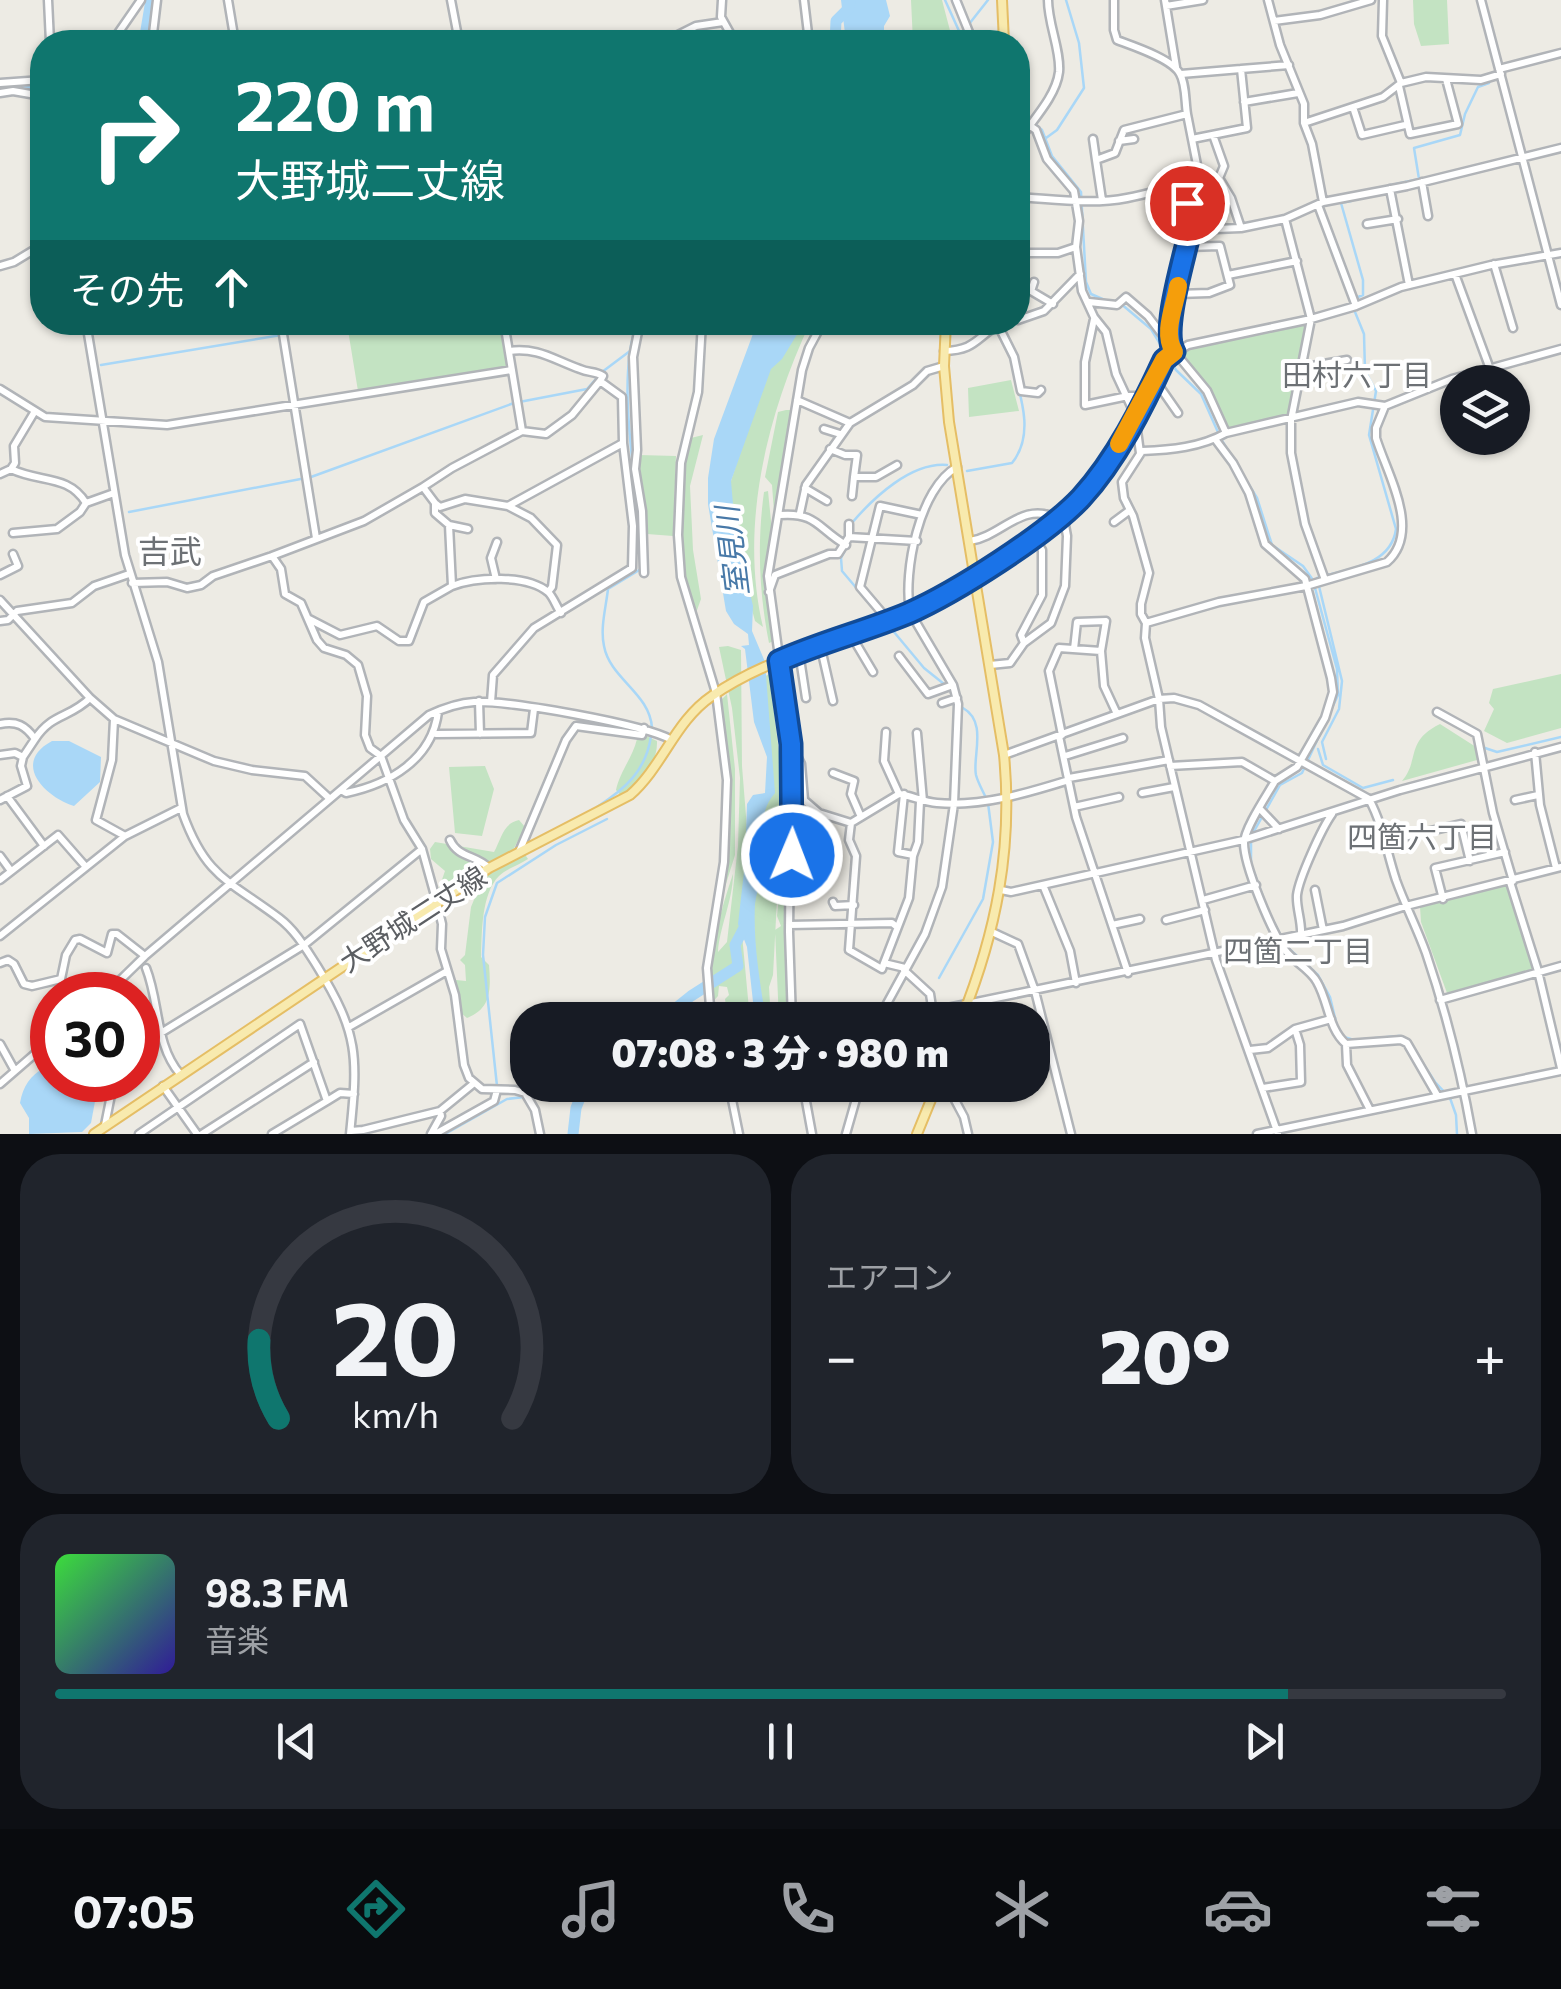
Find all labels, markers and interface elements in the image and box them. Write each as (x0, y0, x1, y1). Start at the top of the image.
text: 220 m (235, 60, 435, 145)
icon: right (70, 70, 200, 200)
text: 大野城二丈線 (235, 151, 505, 206)
pin (1145, 161, 1230, 246)
icon: arrive (1160, 176, 1215, 231)
icon: ahead (204, 260, 259, 315)
text: その先 (70, 265, 184, 312)
district label: 田村六丁目 (1282, 355, 1432, 392)
map controls (1440, 365, 1530, 455)
button: layers (1440, 365, 1530, 455)
water label: 室見川 (706, 501, 754, 598)
district label: 吉武 (138, 530, 202, 570)
position arrow (740, 803, 844, 907)
district label: 四箇六丁目 (1347, 817, 1497, 854)
street label: 大野城二丈線 (333, 858, 492, 978)
district label: 四箇二丁目 (1223, 931, 1373, 968)
speed limit sign: 30 (30, 972, 160, 1102)
text: 07:08 · 3 分 · 980 m (611, 1028, 949, 1075)
text: エアコン (826, 1256, 954, 1296)
text: 20 (331, 1270, 459, 1397)
text: 20° (1099, 1308, 1231, 1399)
text: − (826, 1321, 857, 1388)
text: + (1474, 1321, 1506, 1388)
text: km/h (352, 1392, 439, 1435)
text: 98.3 FM (205, 1568, 349, 1615)
text: 音楽 (205, 1619, 269, 1659)
icon: previous (269, 1714, 324, 1769)
icon: pause (753, 1714, 808, 1769)
icon: next (1237, 1714, 1292, 1769)
icon: directions (341, 1874, 411, 1944)
icon: music (556, 1874, 626, 1944)
icon: phone (772, 1874, 842, 1944)
icon: climate (987, 1874, 1057, 1944)
icon: car (1203, 1874, 1273, 1944)
icon: filters (1418, 1874, 1488, 1944)
text: 07:05 (73, 1882, 195, 1937)

